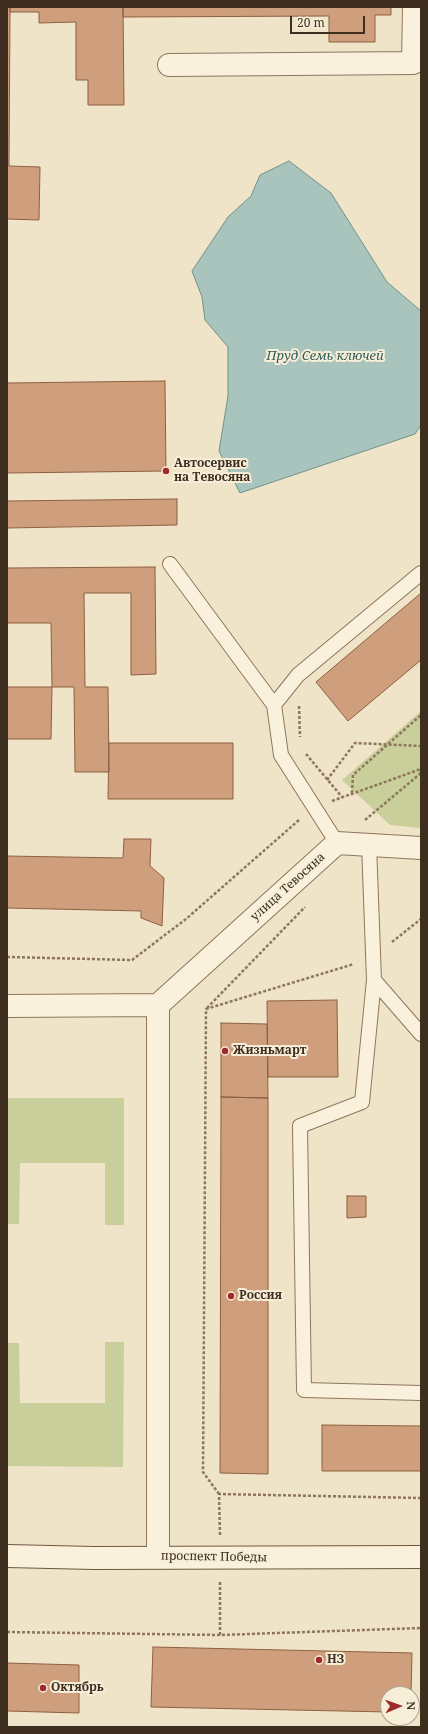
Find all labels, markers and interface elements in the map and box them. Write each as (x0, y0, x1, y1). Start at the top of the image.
scale bar (292, 8, 367, 34)
text: 20 m (297, 14, 325, 31)
water label: Пруд Семь ключей (266, 348, 384, 364)
place label: Автосервис на Тевосяна (174, 457, 250, 485)
marker: Автосервис на Тевосяна (161, 466, 171, 476)
street label: улица Тевосяна (248, 850, 328, 924)
place label: Жизньмарт (233, 1044, 306, 1058)
marker: Жизньмарт (220, 1046, 230, 1056)
place label: Россия (239, 1289, 282, 1303)
marker: Россия (226, 1291, 236, 1301)
street label: проспект Победы (161, 1549, 267, 1565)
place label: НЗ (327, 1653, 344, 1667)
marker: НЗ (314, 1655, 324, 1665)
place label: Октябрь (51, 1681, 104, 1695)
marker: Октябрь (38, 1683, 48, 1693)
north arrow (380, 1686, 420, 1726)
text: N (404, 1701, 419, 1710)

